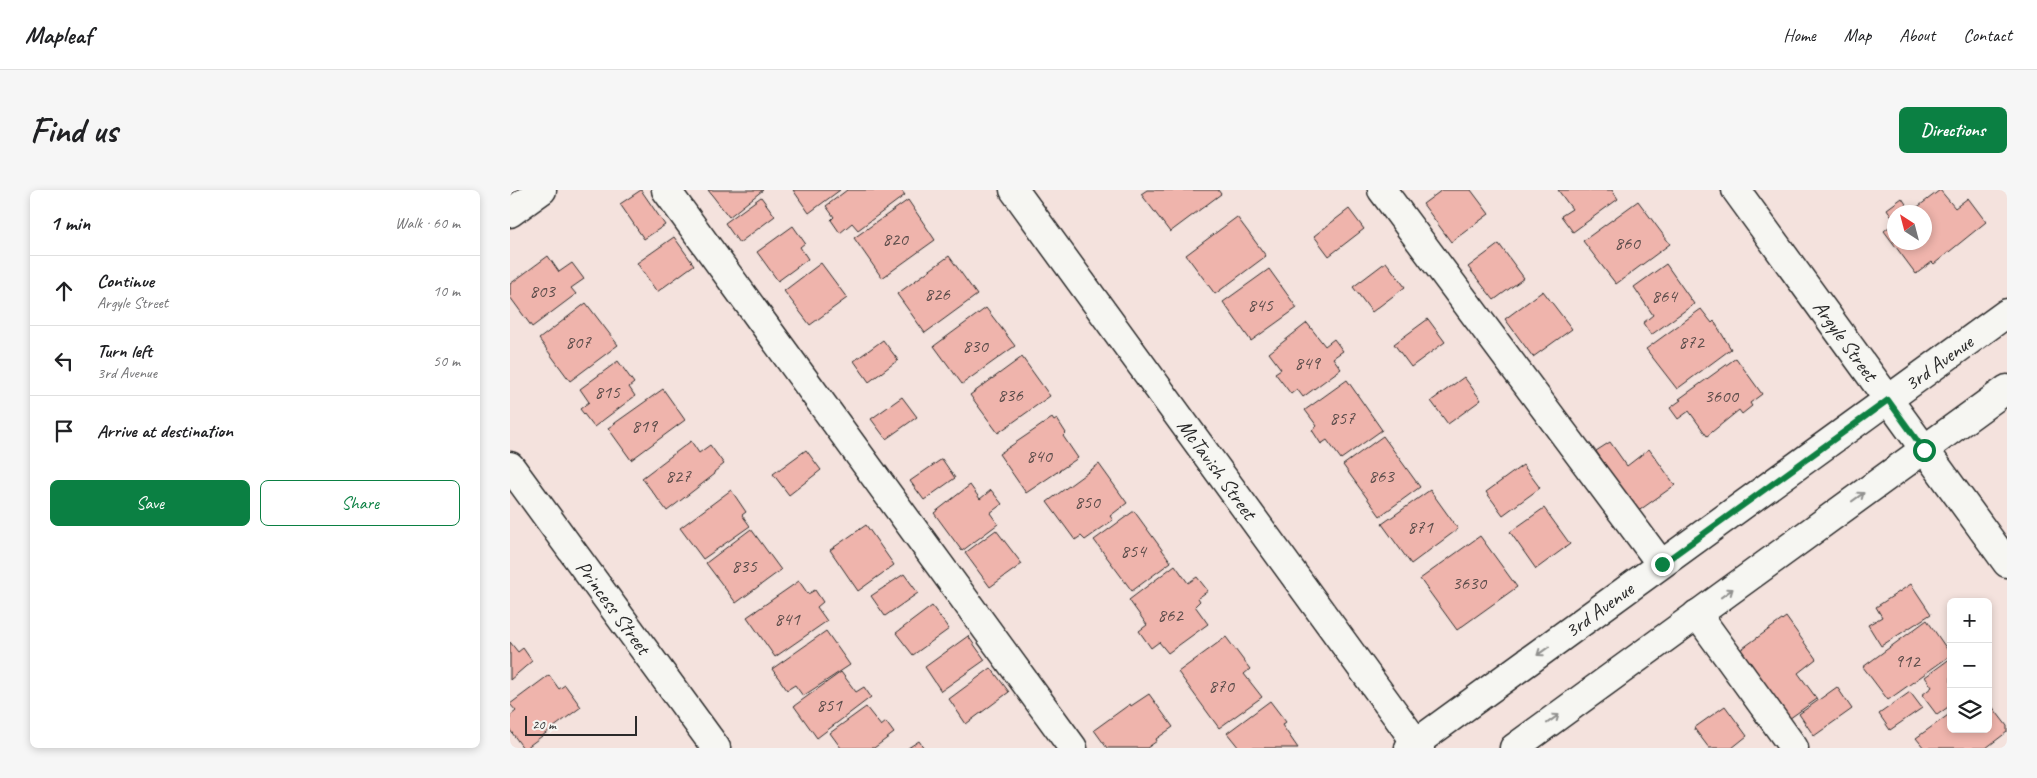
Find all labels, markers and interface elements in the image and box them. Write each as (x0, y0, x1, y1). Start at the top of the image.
text: Mapleaf (25, 20, 92, 50)
text: Home (1783, 24, 1816, 46)
text: Map (1844, 24, 1871, 46)
text: About (1899, 24, 1935, 46)
text: Contact (1963, 24, 2012, 46)
button: Directions (1899, 107, 2007, 153)
text: Find us (30, 108, 117, 153)
north arrow (1887, 205, 1932, 250)
text: 1 min (50, 210, 90, 236)
text: Walk · 60 m (395, 213, 460, 233)
house number: 820 (882, 227, 909, 251)
house number: 860 (1614, 231, 1641, 255)
text: Continue (97, 269, 154, 293)
icon: ahead (50, 277, 78, 305)
house number: 803 (529, 279, 556, 303)
text: 10 m (433, 281, 460, 301)
house number: 826 (924, 282, 951, 306)
house number: 864 (1651, 284, 1679, 308)
text: Argyle Street (97, 293, 168, 313)
house number: 845 (1247, 293, 1274, 317)
street label: Argyle Street (1807, 295, 1884, 388)
street label: 3rd Avenue (1899, 328, 1979, 396)
house number: 807 (565, 330, 592, 354)
house number: 872 (1678, 330, 1705, 354)
house number: 830 (962, 334, 989, 358)
text: Turn left (97, 339, 152, 363)
icon: left (50, 347, 78, 375)
text: 50 m (433, 351, 460, 371)
house number: 849 (1294, 351, 1321, 375)
text: 3rd Avenue (97, 363, 157, 383)
house number: 815 (594, 380, 621, 404)
house number: 836 (997, 383, 1024, 407)
house number: 3600 (1704, 384, 1740, 408)
house number: 857 (1329, 406, 1356, 430)
house number: 819 (631, 414, 658, 438)
street label: McTavish Street (1172, 414, 1263, 526)
icon: arrive (50, 417, 78, 445)
text: Arrive at destination (97, 419, 233, 443)
route start (1913, 439, 1936, 462)
house number: 840 (1026, 444, 1053, 468)
house number: 827 (665, 464, 692, 488)
house number: 863 (1368, 464, 1395, 488)
button: Save (50, 480, 250, 526)
button: Share (260, 480, 460, 526)
house number: 850 (1074, 490, 1101, 514)
one-way arrow (1851, 492, 1865, 502)
house number: 871 (1407, 515, 1434, 539)
house number: 854 (1120, 539, 1148, 563)
route end (1651, 553, 1674, 576)
house number: 835 (731, 554, 758, 578)
street label: Princess Street (570, 555, 657, 661)
house number: 3630 (1452, 571, 1488, 595)
street label: 3rd Avenue (1560, 575, 1639, 643)
one-way arrow (1720, 587, 1733, 598)
map controls (1947, 598, 1992, 733)
button: + (1947, 598, 1992, 643)
house number: 862 (1157, 603, 1184, 627)
house number: 841 (774, 607, 801, 631)
button: − (1947, 643, 1992, 688)
one-way arrow (1537, 645, 1550, 656)
house number: 912 (1894, 649, 1921, 673)
house number: 870 (1208, 674, 1235, 698)
button: layers (1947, 688, 1992, 733)
house number: 851 (816, 693, 843, 717)
scale bar (525, 713, 638, 736)
one-way arrow (1546, 714, 1560, 724)
text: 20 m (532, 716, 556, 733)

